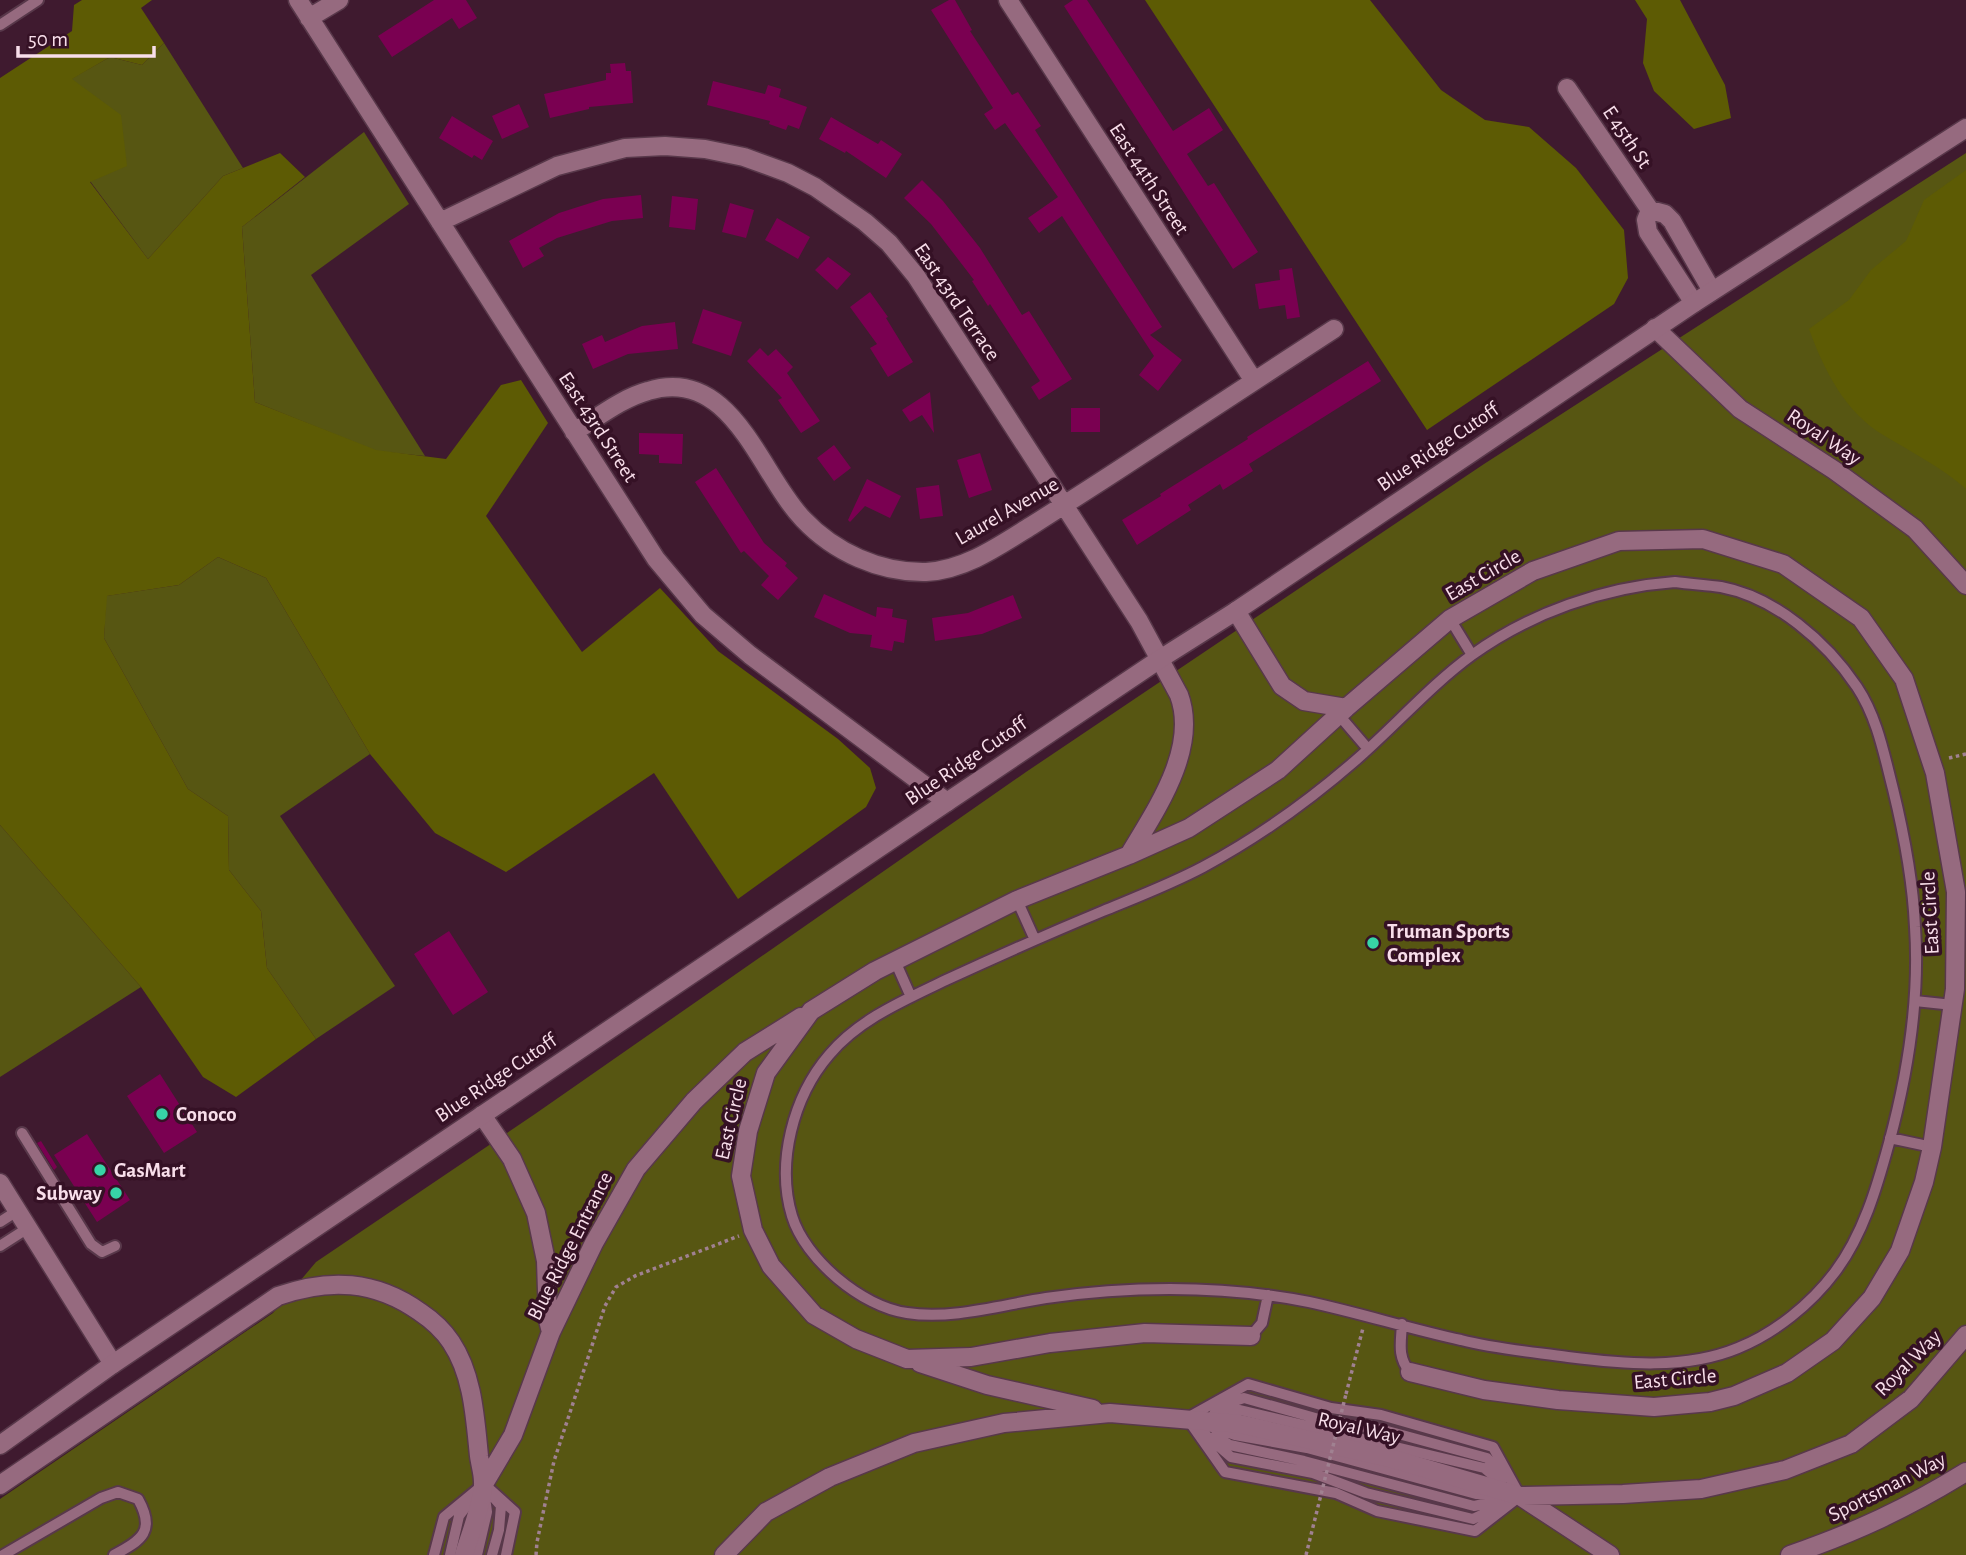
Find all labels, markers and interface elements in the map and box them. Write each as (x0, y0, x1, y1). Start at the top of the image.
scale bar (18, 14, 154, 58)
text: 50 m (28, 29, 68, 50)
street label: E 45th St (1599, 102, 1655, 172)
street label: East 44th Street (1105, 120, 1193, 239)
street label: East 43rd Terrace (910, 240, 1004, 364)
street label: East 43rd Street (555, 368, 641, 486)
street label: Blue Ridge Cutoff (1373, 398, 1504, 495)
street label: Royal Way (1783, 405, 1865, 469)
street label: Laurel Avenue (952, 473, 1062, 549)
street label: East Circle (1442, 545, 1524, 605)
street label: Blue Ridge Cutoff (901, 712, 1032, 809)
street label: East Circle (1917, 871, 1943, 955)
place label: Truman Sports Complex (1387, 921, 1510, 966)
marker: Truman Sports Complex (1365, 935, 1381, 951)
street label: Blue Ridge Cutoff (431, 1029, 562, 1126)
street label: East Circle (711, 1076, 751, 1162)
place label: Conoco (176, 1104, 237, 1125)
marker: Conoco (154, 1106, 170, 1122)
place label: GasMart (114, 1160, 186, 1181)
marker: GasMart (92, 1162, 108, 1178)
street label: Blue Ridge Entrance (524, 1168, 616, 1324)
place label: Subway (36, 1183, 103, 1204)
marker: Subway (108, 1185, 124, 1201)
street label: Royal Way (1871, 1326, 1945, 1400)
street label: East Circle (1633, 1365, 1717, 1393)
street label: Royal Way (1316, 1408, 1402, 1448)
street label: Sportsman Way (1825, 1448, 1949, 1526)

